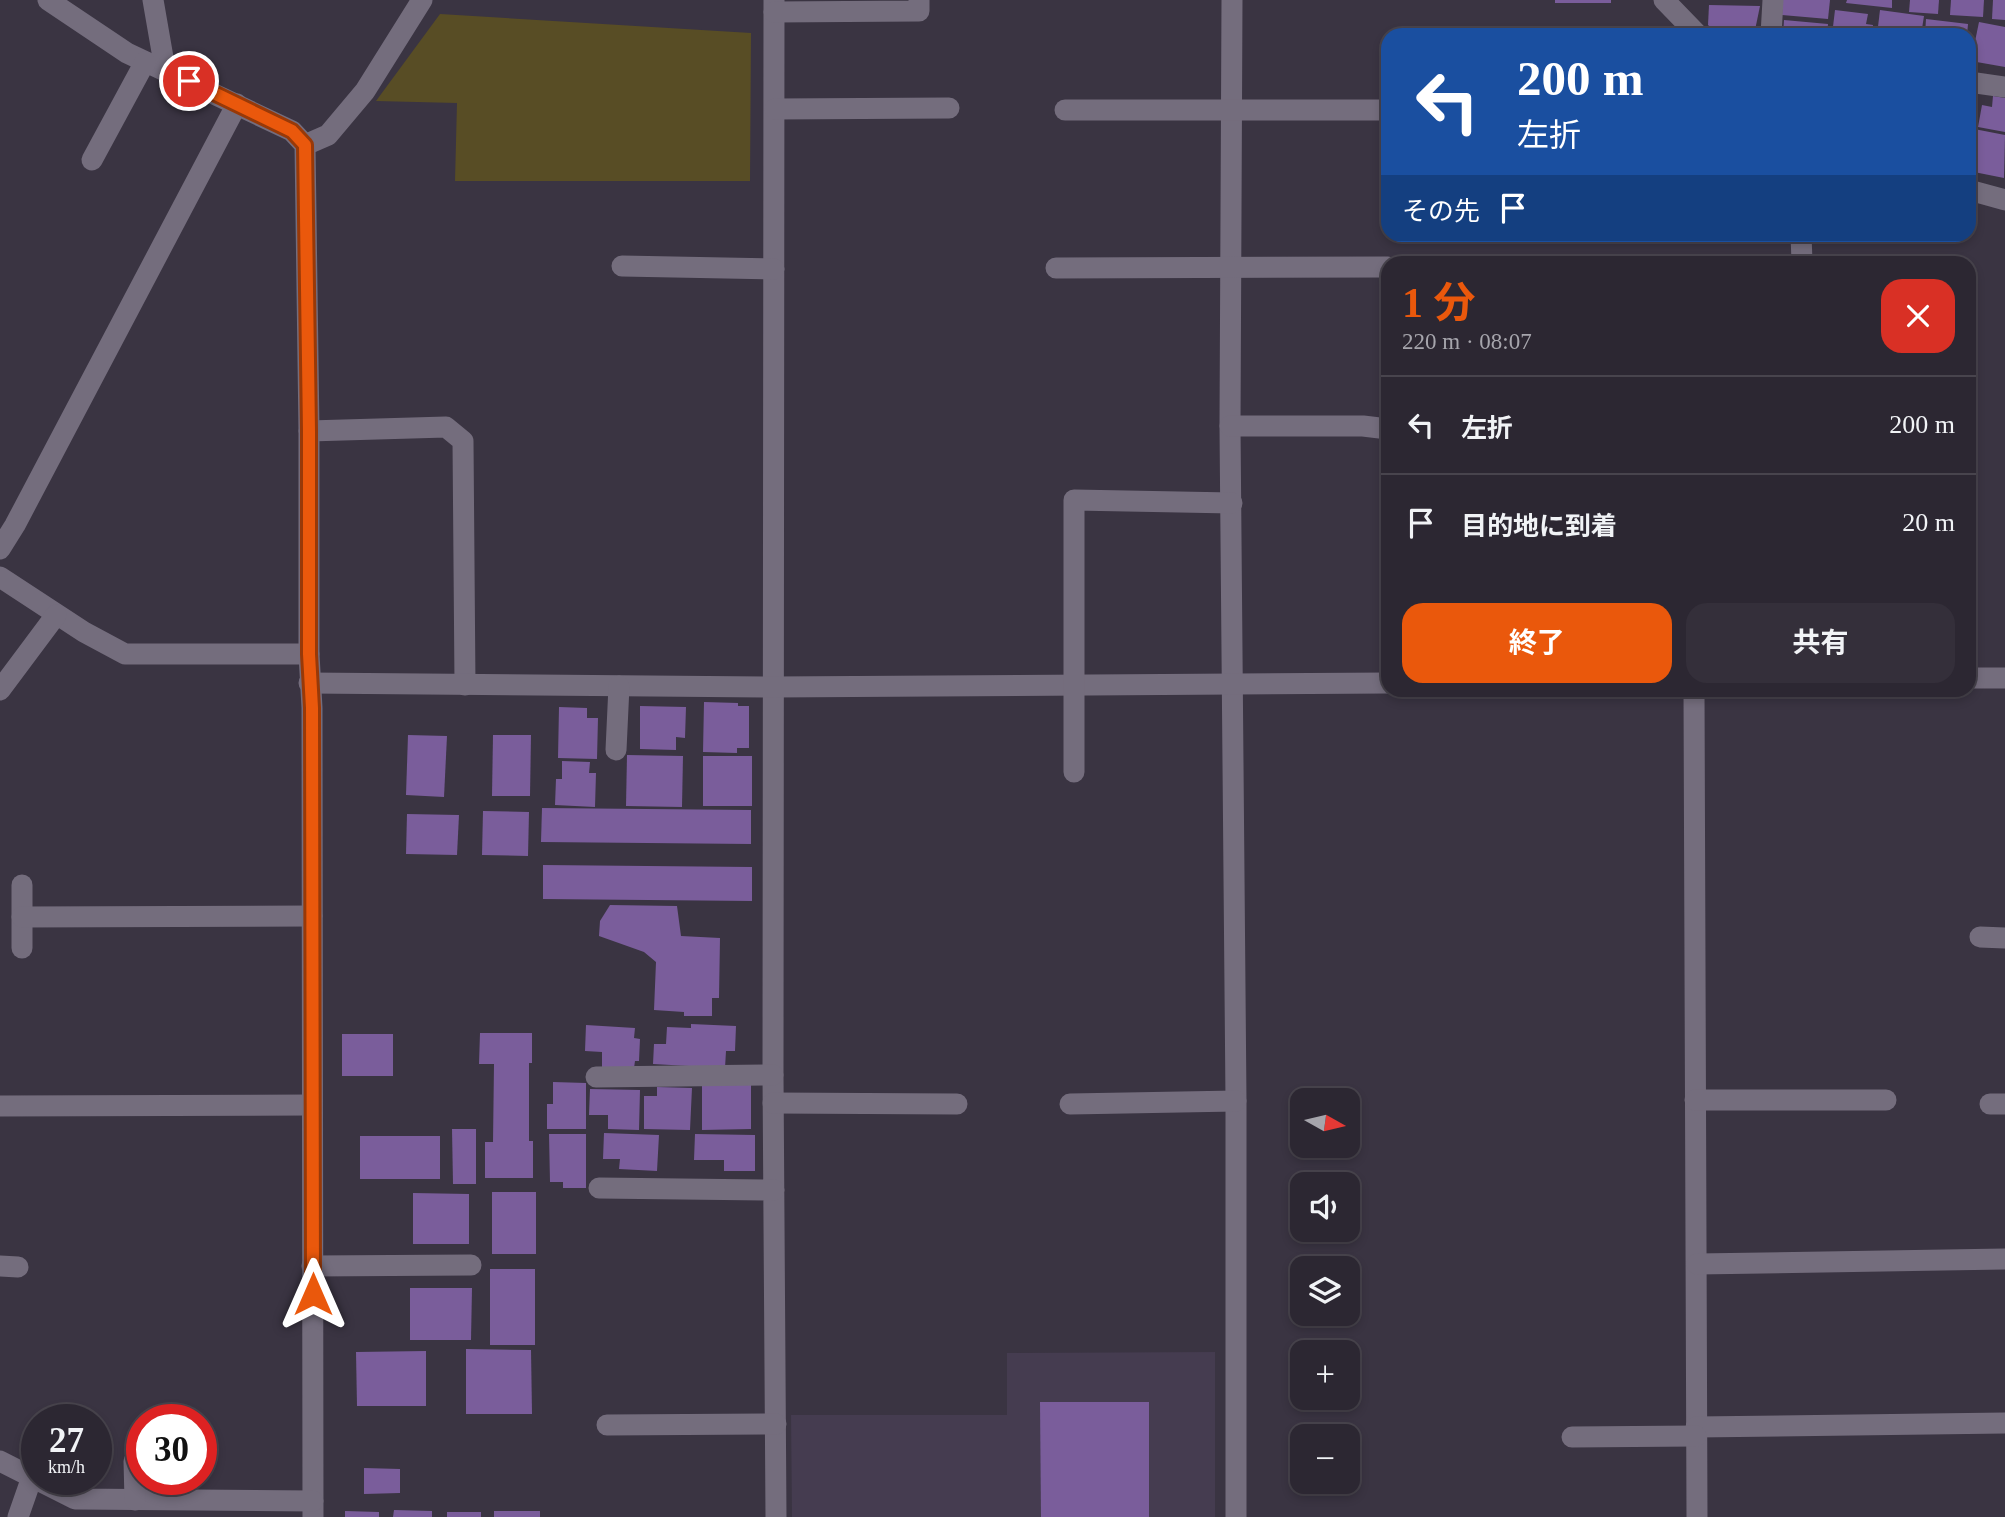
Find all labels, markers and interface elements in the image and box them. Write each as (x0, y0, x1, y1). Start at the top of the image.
pin (159, 51, 219, 111)
text: 200 m (1517, 51, 1644, 106)
icon: left (1402, 56, 1493, 147)
icon: arrive (170, 62, 208, 100)
text: 左折 (1517, 117, 1581, 153)
icon: arrive (1494, 189, 1532, 227)
text: その先 (1402, 197, 1480, 226)
button: close (1881, 279, 1955, 353)
text: 1 分 (1402, 280, 1476, 326)
text: 220 m · 08:07 (1402, 329, 1532, 354)
icon: left (1402, 406, 1440, 444)
text: 200 m (1889, 410, 1955, 439)
text: 左折 (1461, 414, 1513, 443)
icon: arrive (1402, 504, 1440, 542)
text: 20 m (1902, 508, 1955, 537)
text: 目的地に到着 (1461, 512, 1617, 541)
button: 終了 (1402, 603, 1672, 683)
button: 共有 (1686, 603, 1955, 683)
north arrow (1290, 1088, 1360, 1158)
map controls (1290, 1088, 1360, 1494)
button: sound (1290, 1172, 1360, 1242)
button: layers (1290, 1256, 1360, 1326)
position arrow (276, 1257, 350, 1331)
button: + (1290, 1340, 1360, 1410)
speed limit sign: 30 (126, 1404, 217, 1495)
text: 27 (49, 1421, 84, 1460)
button: − (1290, 1424, 1360, 1494)
text: km/h (48, 1457, 85, 1477)

